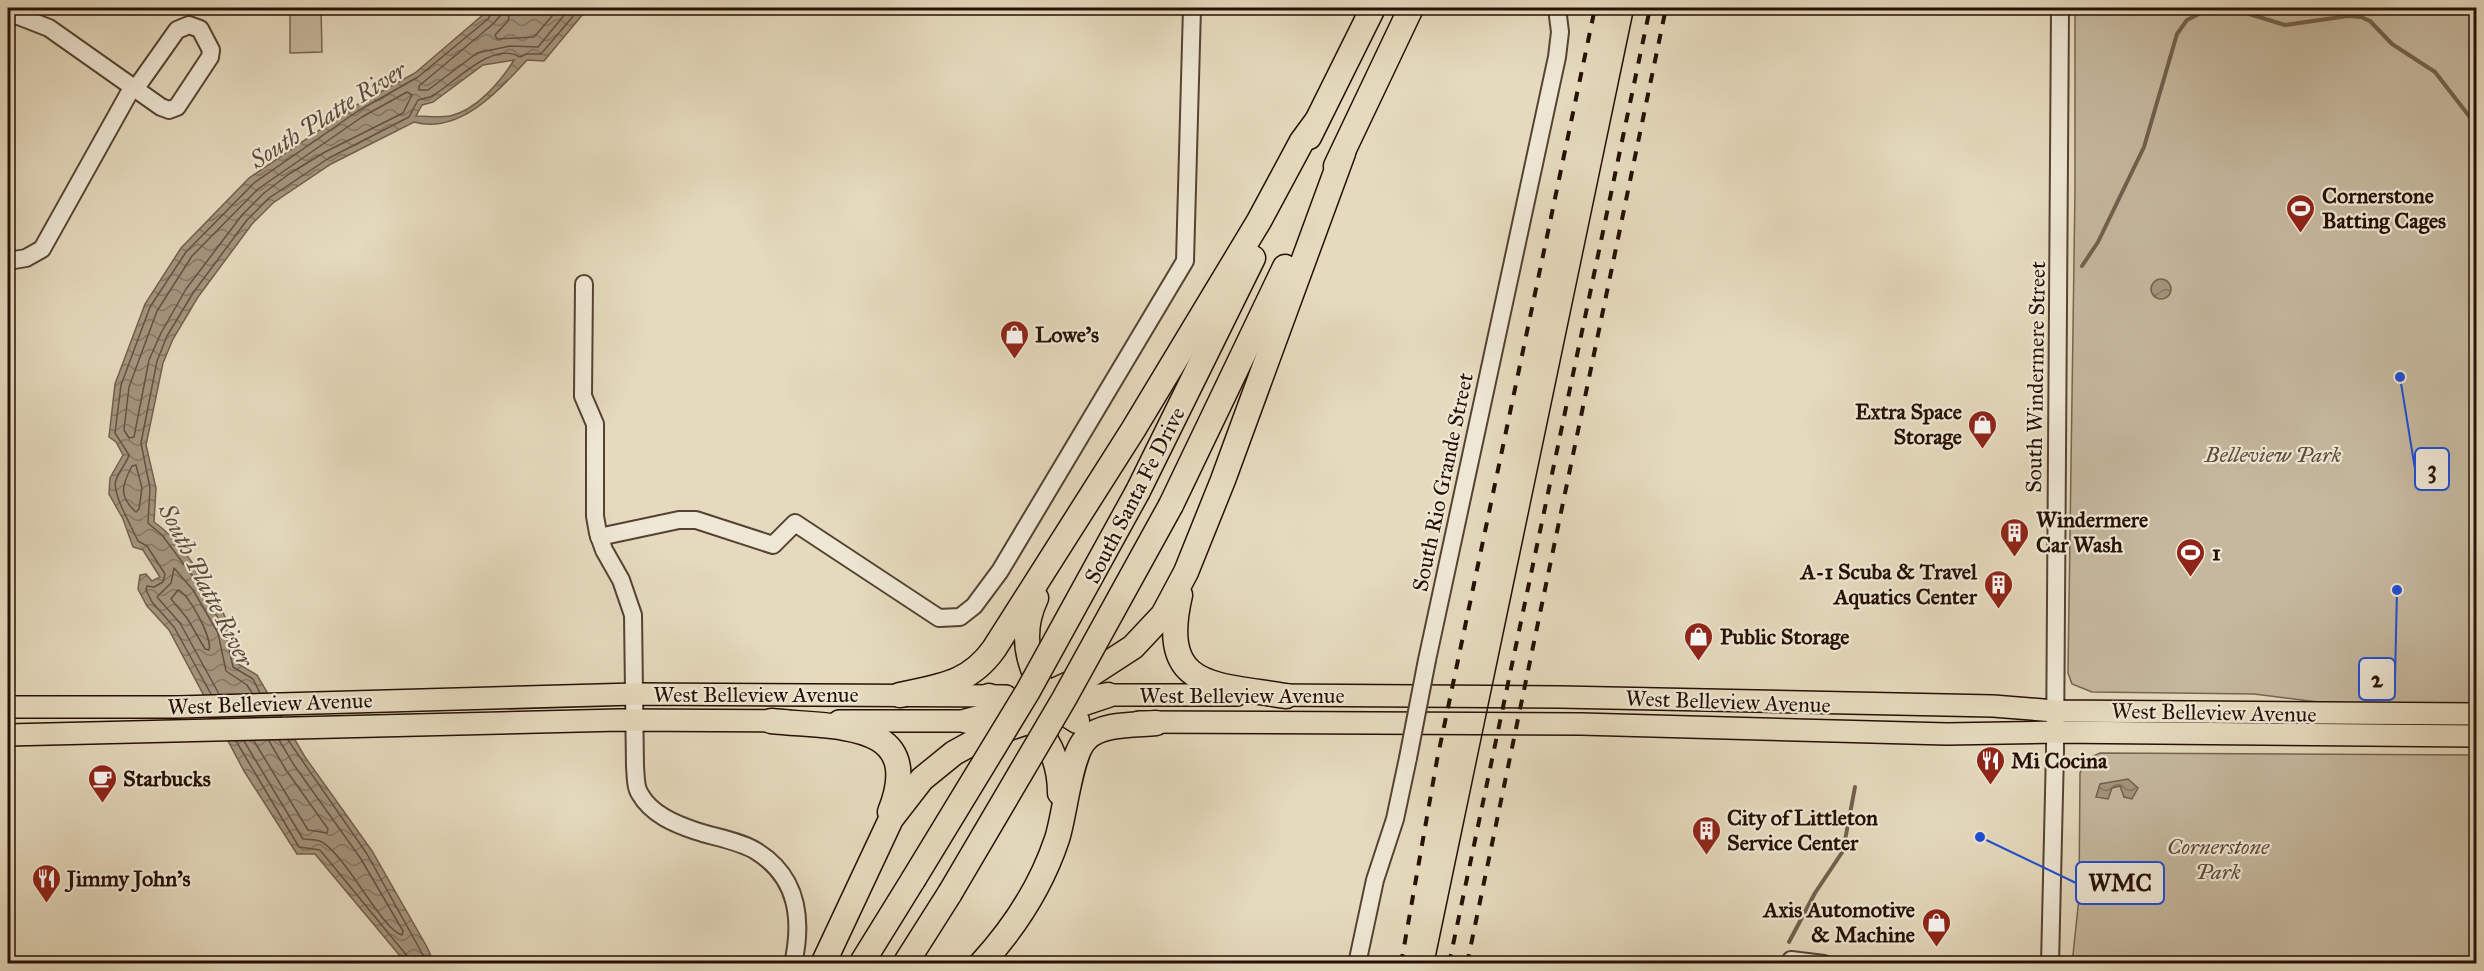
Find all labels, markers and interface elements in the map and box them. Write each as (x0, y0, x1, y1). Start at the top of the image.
water label: South Platte River (243, 54, 413, 176)
place label: Cornerstone Batting Cages (2322, 182, 2446, 234)
sports icon: Cornerstone Batting Cages (2285, 192, 2317, 234)
street label: South Windermere Street (2020, 261, 2051, 493)
shop icon: Lowe's (998, 318, 1030, 360)
place label: Lowe's (1035, 321, 1099, 348)
street label: South Rio Grande Street (1406, 370, 1479, 594)
place label: Extra Space Storage (1855, 398, 1962, 450)
street label: South Santa Fe Drive (1078, 402, 1191, 588)
shop icon: Extra Space Storage (1967, 408, 1999, 450)
park label: Belleview Park (2204, 441, 2341, 468)
callout: 3 (2415, 448, 2449, 490)
text: 3 (2427, 454, 2437, 484)
water label: South Platte River (152, 498, 261, 673)
place label: Windermere Car Wash (2036, 506, 2148, 558)
building icon: Windermere Car Wash (1999, 516, 2031, 558)
sports icon: 1 (2175, 536, 2207, 578)
place label: 1 (2212, 539, 2221, 566)
place label: A-1 Scuba & Travel Aquatics Center (1799, 558, 1978, 610)
building icon: A-1 Scuba & Travel Aquatics Center (1982, 568, 2014, 610)
shop icon: Public Storage (1683, 620, 1715, 662)
place label: Public Storage (1720, 623, 1849, 650)
callout: 2 (2359, 658, 2395, 700)
text: 2 (2371, 664, 2384, 694)
street label: West Belleview Avenue (653, 681, 859, 708)
street label: West Belleview Avenue (1139, 682, 1345, 709)
street label: West Belleview Avenue (1625, 684, 1831, 719)
street label: West Belleview Avenue (167, 686, 373, 721)
street label: West Belleview Avenue (2111, 697, 2317, 728)
restaurant icon: Mi Cocina (1974, 744, 2006, 786)
place label: Mi Cocina (2011, 747, 2108, 774)
cafe icon: Starbucks (86, 762, 118, 804)
place label: Starbucks (123, 765, 211, 792)
place label: City of Littleton Service Center (1727, 804, 1878, 856)
building icon: City of Littleton Service Center (1690, 814, 1722, 856)
park label: Cornerstone Park (2167, 833, 2270, 885)
restaurant icon: Jimmy John's (30, 862, 62, 904)
callout: WMC (2076, 862, 2164, 904)
place label: Jimmy John's (64, 865, 191, 893)
text: WMC (2088, 868, 2152, 898)
place label: Axis Automotive & Machine (1762, 896, 1915, 948)
shop icon: Axis Automotive & Machine (1920, 906, 1952, 948)

